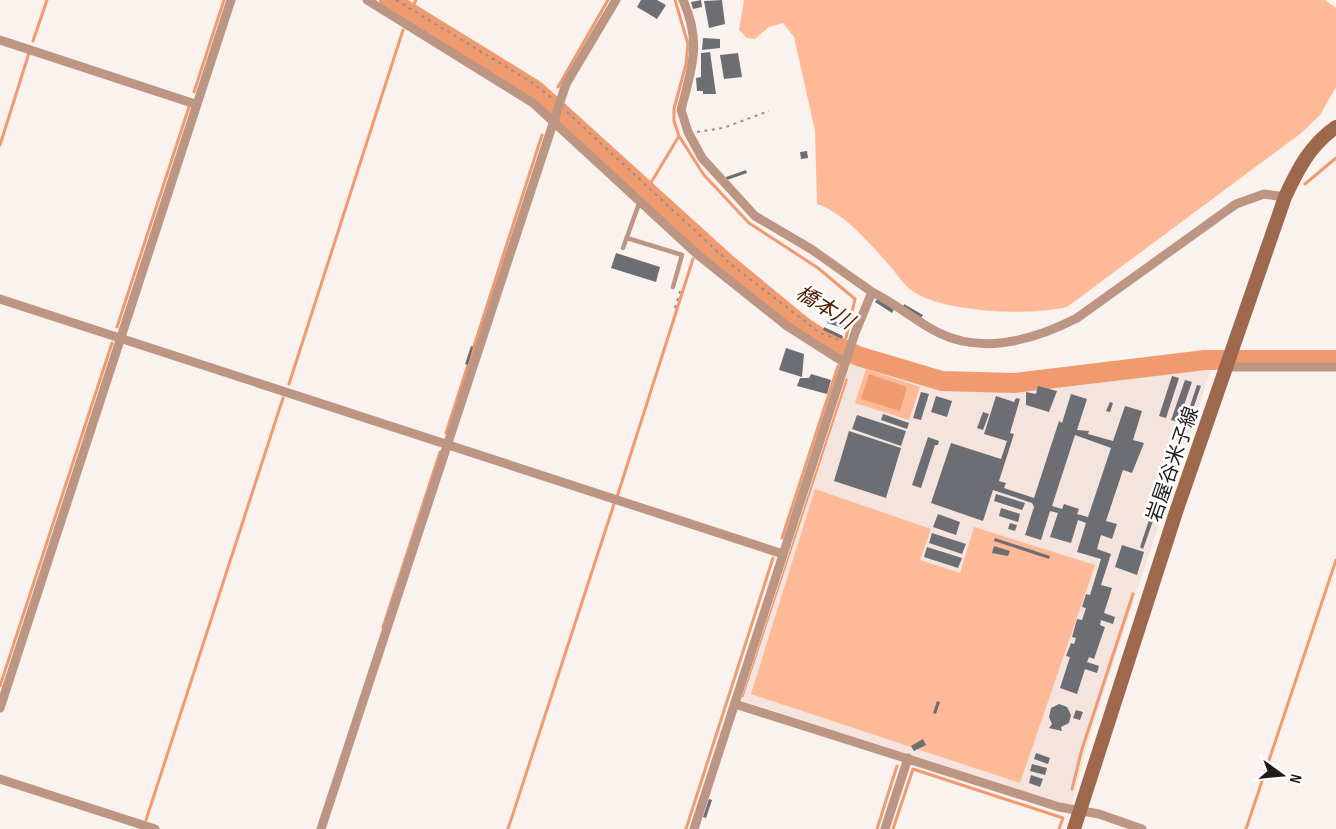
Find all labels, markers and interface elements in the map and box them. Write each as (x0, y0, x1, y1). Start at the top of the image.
water label: 橋本川 (791, 280, 860, 336)
street label: 岩屋谷米子線 (1142, 404, 1204, 525)
north arrow (1252, 745, 1312, 805)
text: N (1285, 772, 1305, 785)

